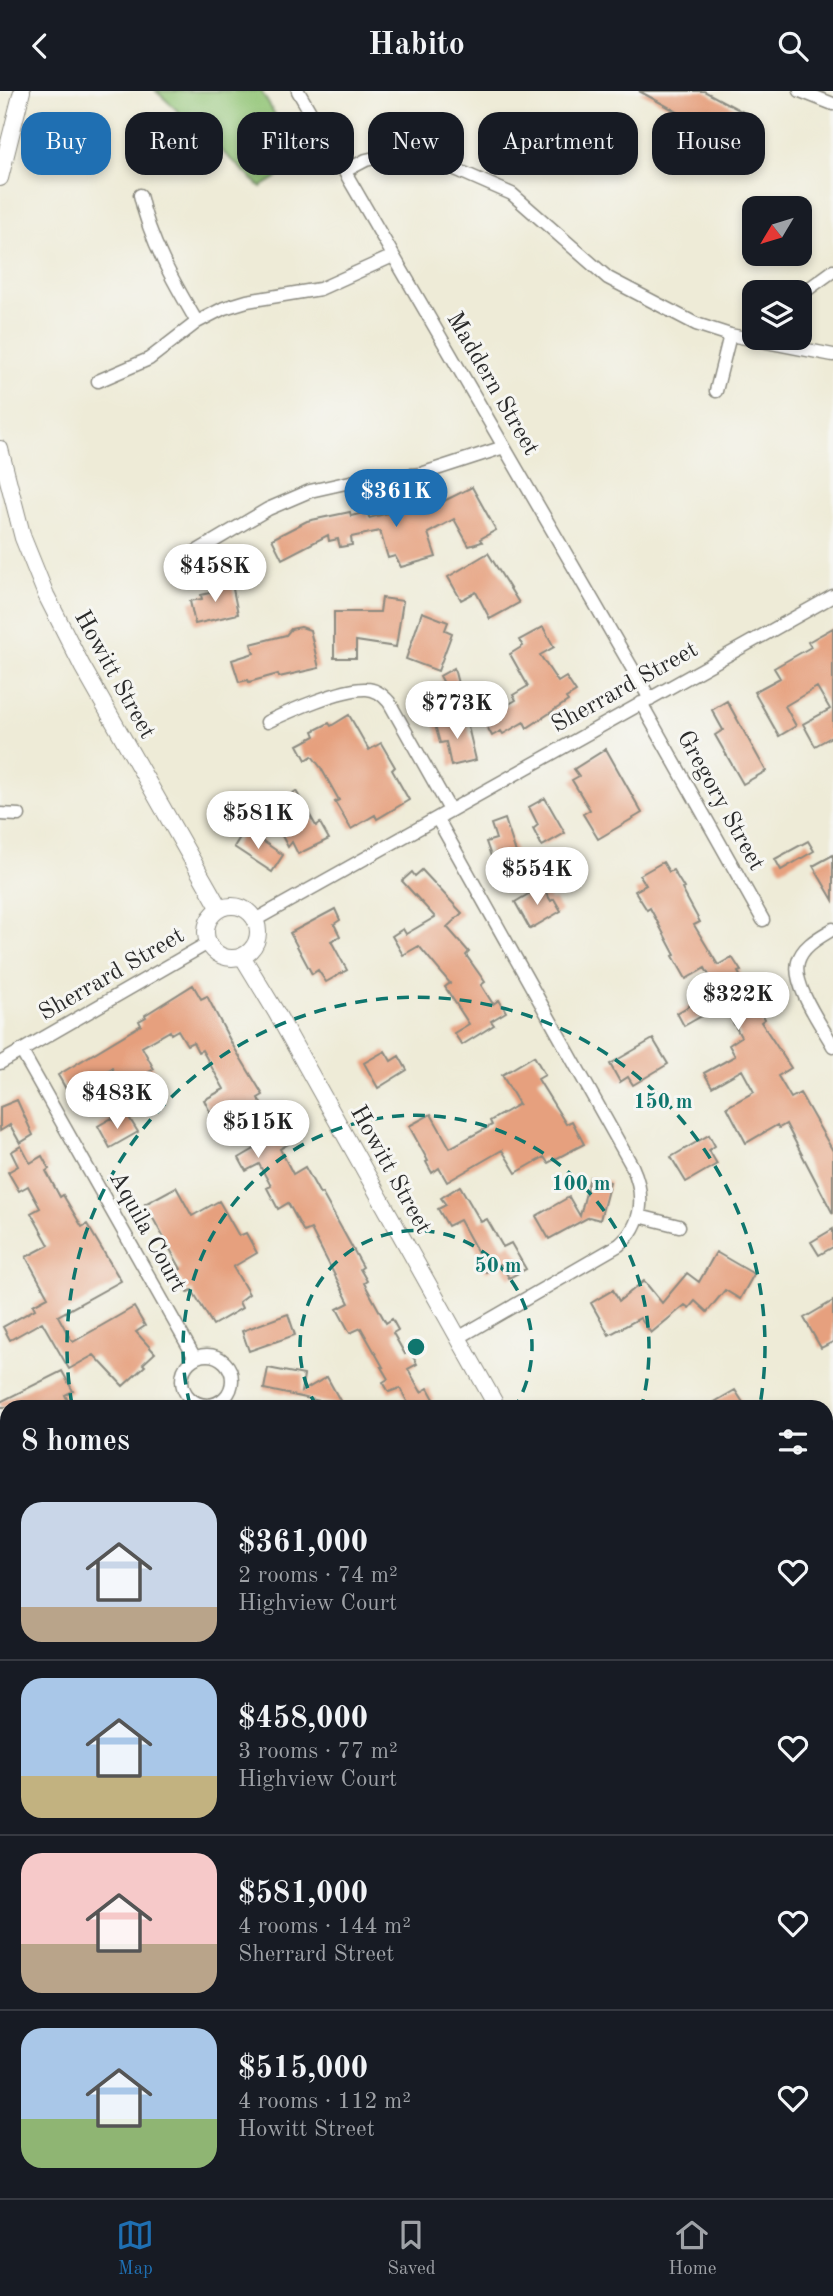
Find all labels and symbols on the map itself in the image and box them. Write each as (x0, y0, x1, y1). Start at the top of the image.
north arrow (742, 196, 812, 266)
street label: Maddern Street (441, 308, 543, 460)
pin: $361K (347, 469, 445, 529)
pin: $458K (166, 545, 264, 604)
street label: Howitt Street (69, 607, 159, 743)
street label: Sherrard Street (548, 638, 702, 738)
pin: $773K (408, 681, 506, 741)
street label: Gregory Street (672, 727, 768, 875)
pin: $581K (209, 791, 307, 851)
pin: $554K (488, 847, 586, 907)
street label: Sherrard Street (35, 924, 189, 1026)
pin: $322K (689, 972, 787, 1032)
pin: $483K (68, 1072, 166, 1131)
text: 150 m (633, 1092, 693, 1113)
pin: $515K (209, 1101, 307, 1160)
street label: Howitt Street (345, 1102, 435, 1238)
street label: Aquila Court (104, 1168, 190, 1296)
text: 100 m (551, 1174, 611, 1195)
text: 50 m (474, 1256, 522, 1277)
centre of rings (404, 1335, 428, 1359)

